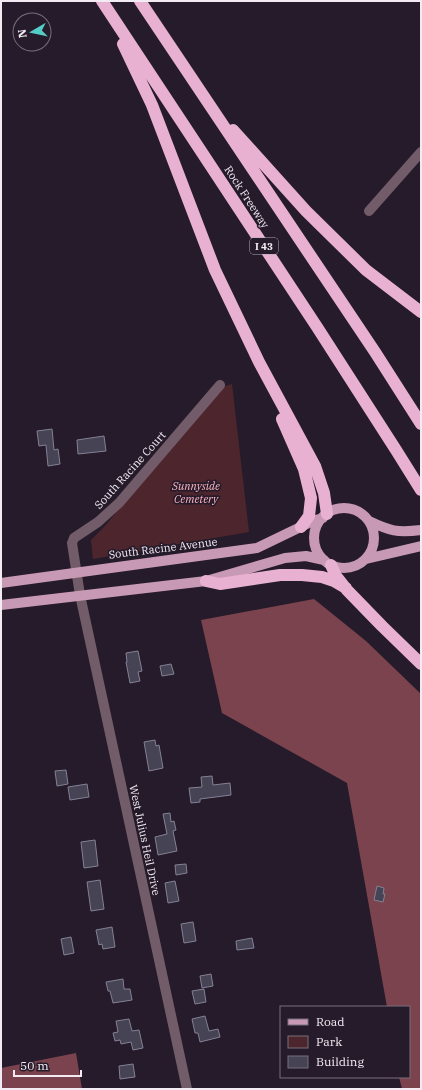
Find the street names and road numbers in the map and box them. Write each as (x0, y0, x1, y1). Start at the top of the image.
street label: Rock Freeway (222, 163, 272, 231)
road number: I 43 (250, 238, 278, 254)
street label: South Racine Court (91, 428, 169, 512)
street label: South Racine Avenue (108, 534, 218, 562)
street label: West Julius Heil Drive (126, 783, 164, 897)

